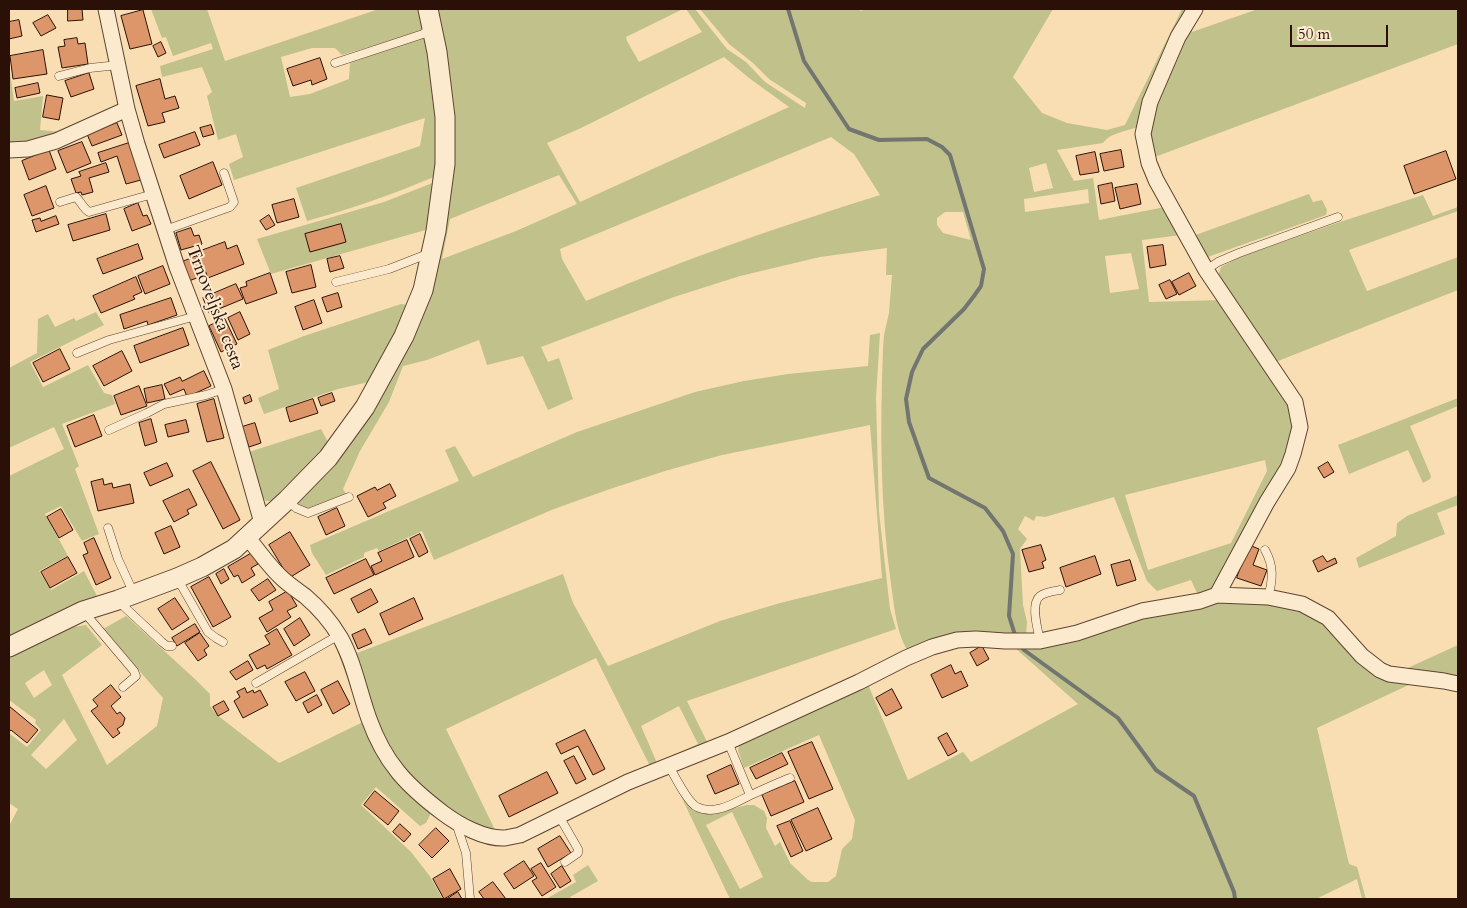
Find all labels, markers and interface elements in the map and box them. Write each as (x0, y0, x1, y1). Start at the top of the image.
scale bar (1292, 15, 1390, 47)
text: 50 m (1298, 24, 1330, 44)
street label: Trnoveljska cesta (180, 243, 248, 373)

